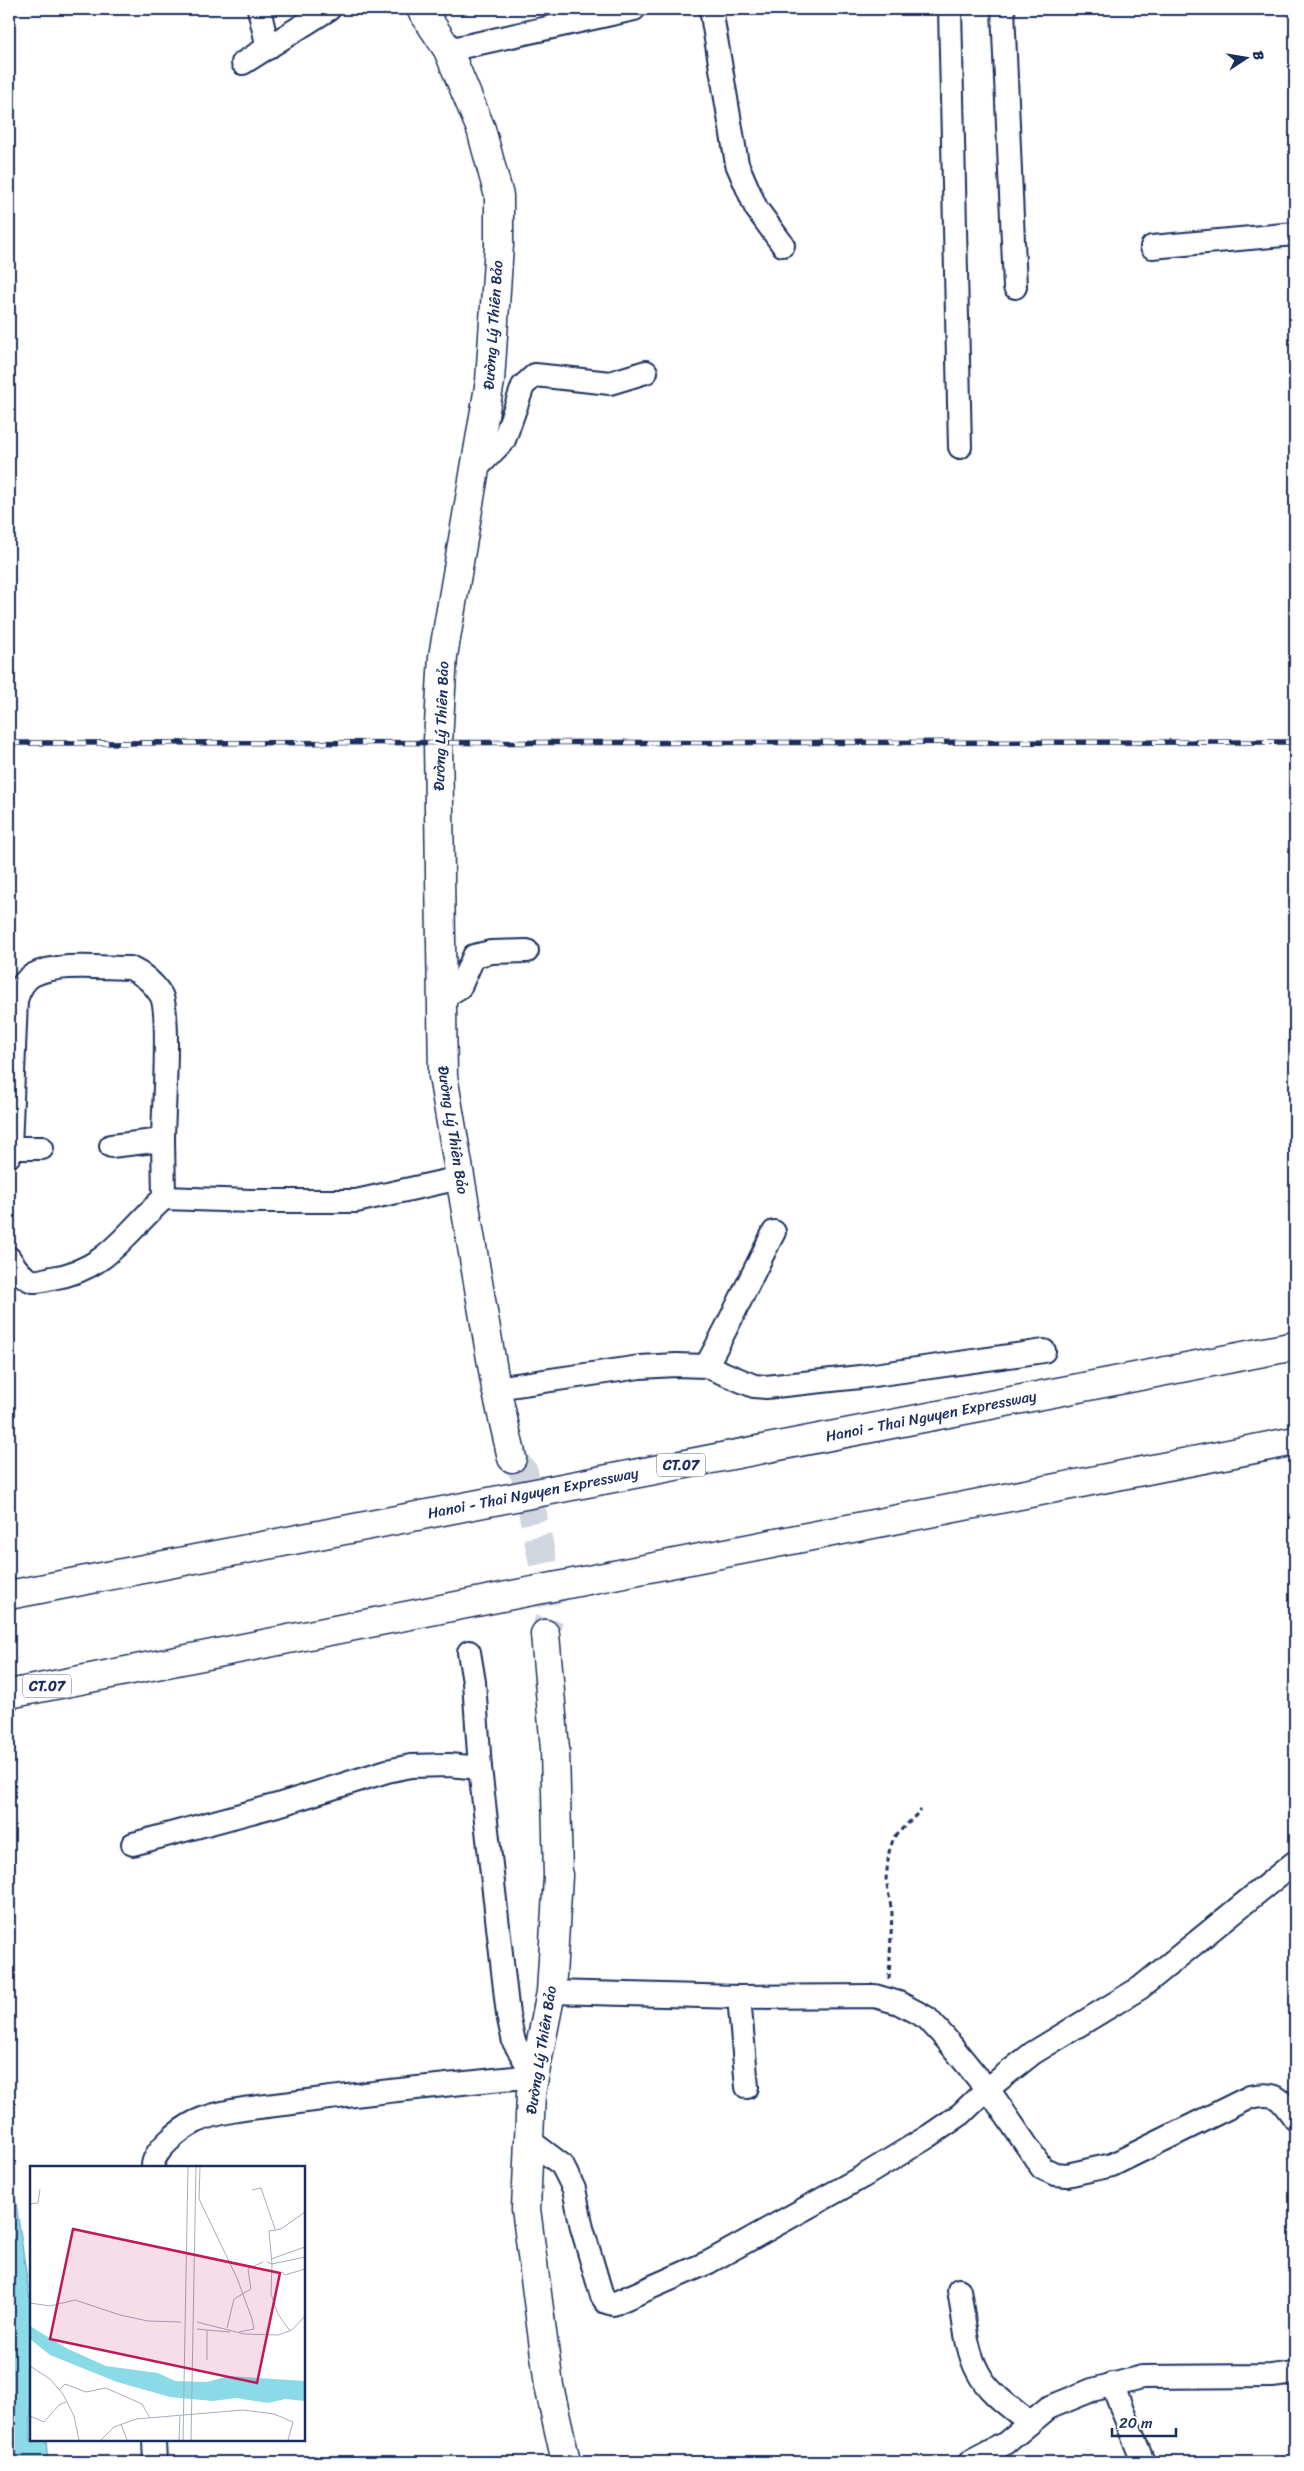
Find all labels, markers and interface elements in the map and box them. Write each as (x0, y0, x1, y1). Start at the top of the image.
north arrow (1222, 32, 1272, 82)
text: B (1245, 48, 1271, 62)
street label: Đường Lý Thiên Bảo (476, 259, 511, 391)
street label: Đường Lý Thiên Bảo (426, 660, 456, 791)
street label: Đường Lý Thiên Bảo (430, 1064, 476, 1196)
street label: Hanoi - Thai Nguyen Expressway (823, 1383, 1039, 1449)
road number: CT.07 (657, 1454, 705, 1476)
street label: Hanoi - Thai Nguyen Expressway (425, 1460, 641, 1526)
road number: CT.07 (23, 1674, 71, 1698)
street label: Đường Lý Thiên Bảo (518, 1984, 564, 2116)
inset map (30, 2166, 305, 2441)
scale bar (1112, 2406, 1175, 2438)
text: 20 m (1119, 2410, 1153, 2436)

